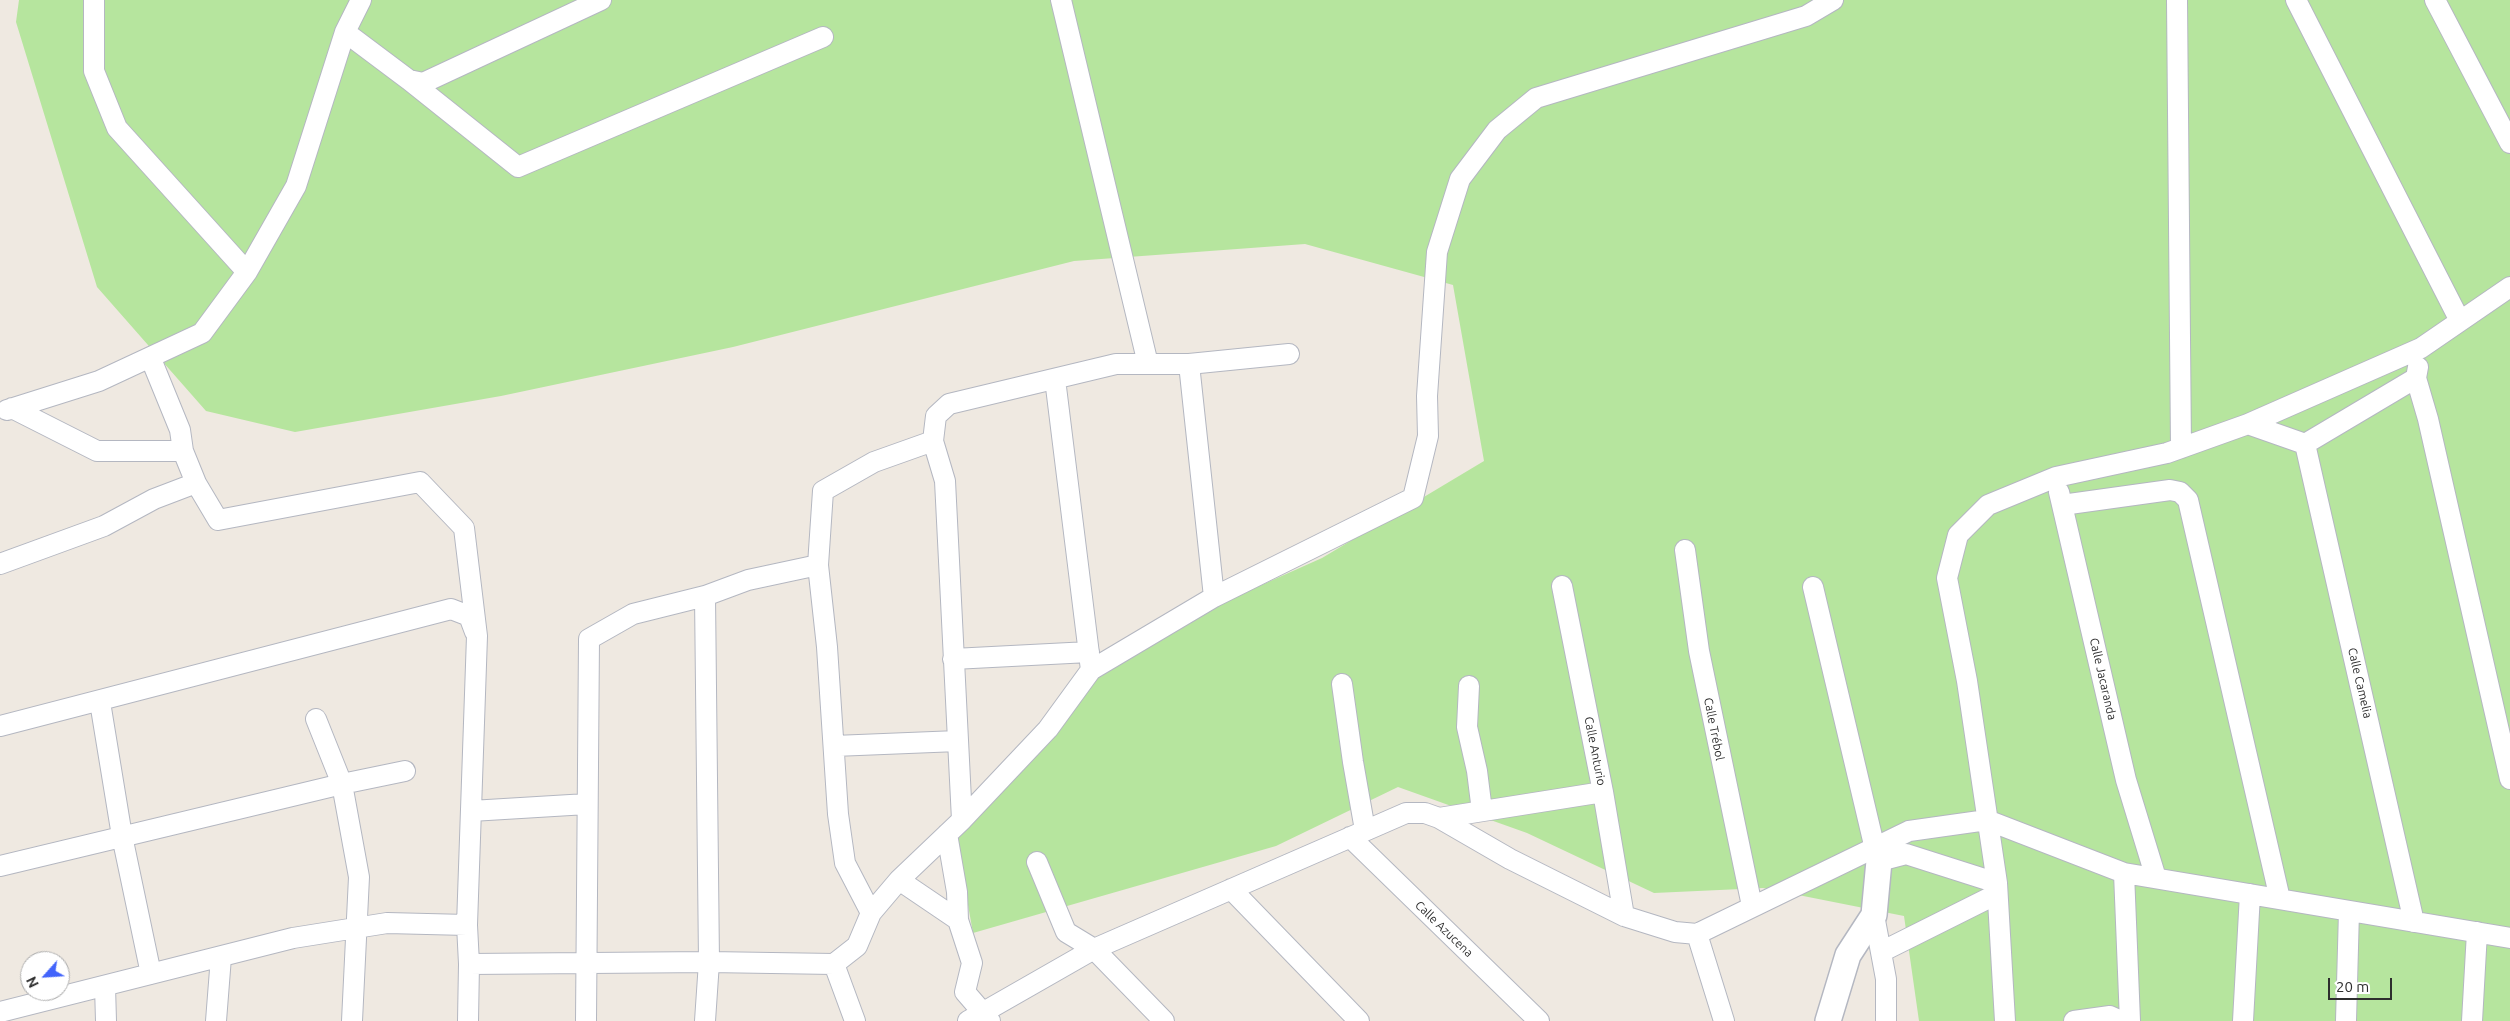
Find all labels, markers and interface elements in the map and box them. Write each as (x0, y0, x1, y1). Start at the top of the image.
street label: Calle Jacaranda (2087, 637, 2119, 721)
street label: Calle Camelia (2345, 646, 2375, 720)
street label: Calle Trébol (1701, 696, 1727, 762)
street label: Calle Anturio (1581, 715, 1609, 787)
street label: Calle Azucena (1412, 898, 1476, 960)
north arrow (20, 951, 70, 1001)
scale bar (2330, 968, 2394, 1000)
text: N (23, 974, 42, 990)
text: 20 m (2336, 978, 2369, 995)

